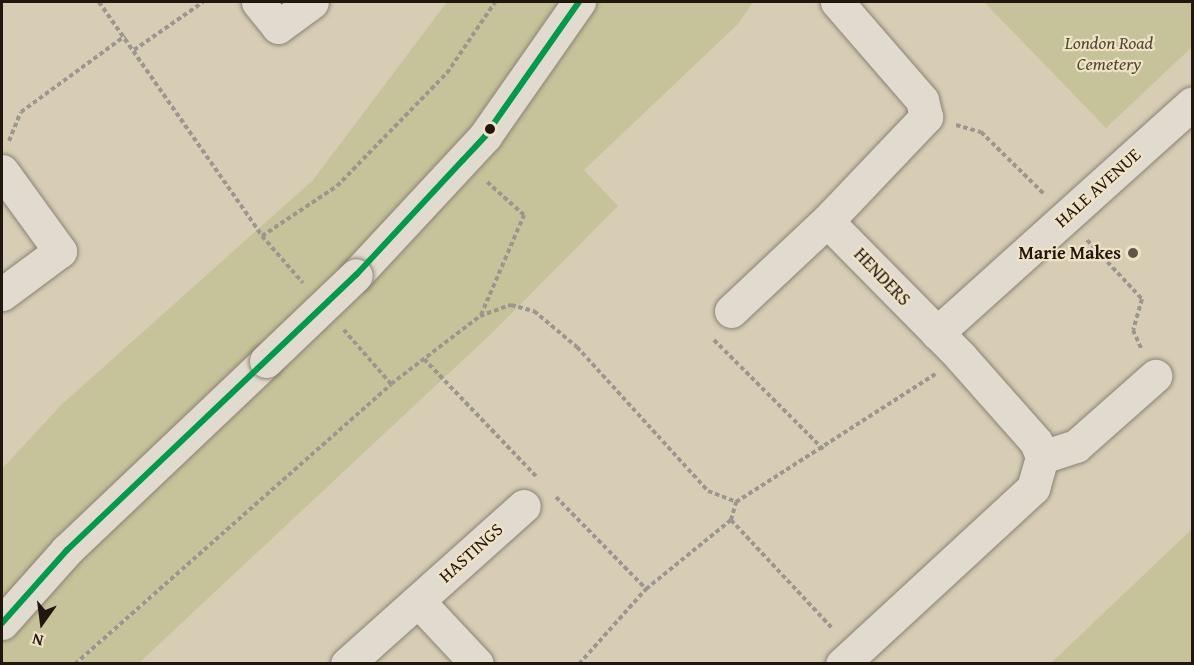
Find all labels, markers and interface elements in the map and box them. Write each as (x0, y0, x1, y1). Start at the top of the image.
park label: London Road Cemetery (1065, 33, 1153, 76)
unlabelled marker (484, 123, 496, 135)
street label: HALE AVENUE (1051, 144, 1145, 232)
place label: Marie Makes (1018, 242, 1121, 264)
street label: HENDERS (849, 244, 915, 310)
marker: Marie Makes (1126, 246, 1140, 260)
street label: HASTINGS (435, 519, 507, 587)
north arrow (12, 593, 72, 653)
text: N (30, 628, 46, 653)

